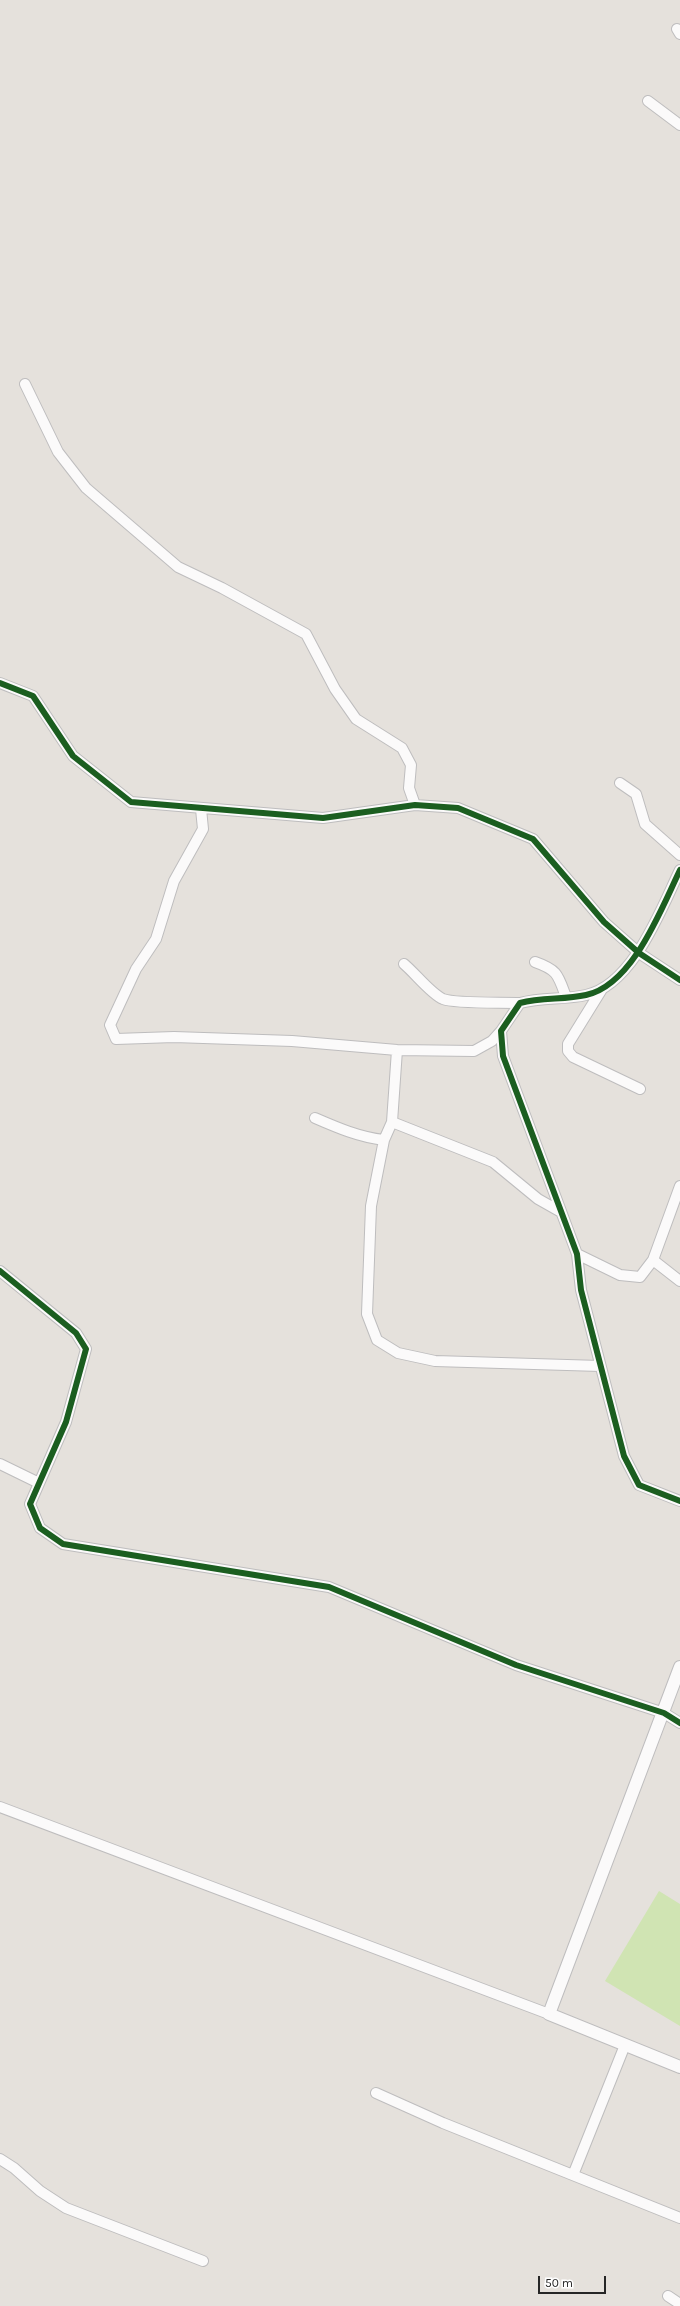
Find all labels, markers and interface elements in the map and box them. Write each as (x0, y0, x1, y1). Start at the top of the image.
scale bar (540, 2268, 608, 2294)
text: 50 m (545, 2276, 573, 2290)

